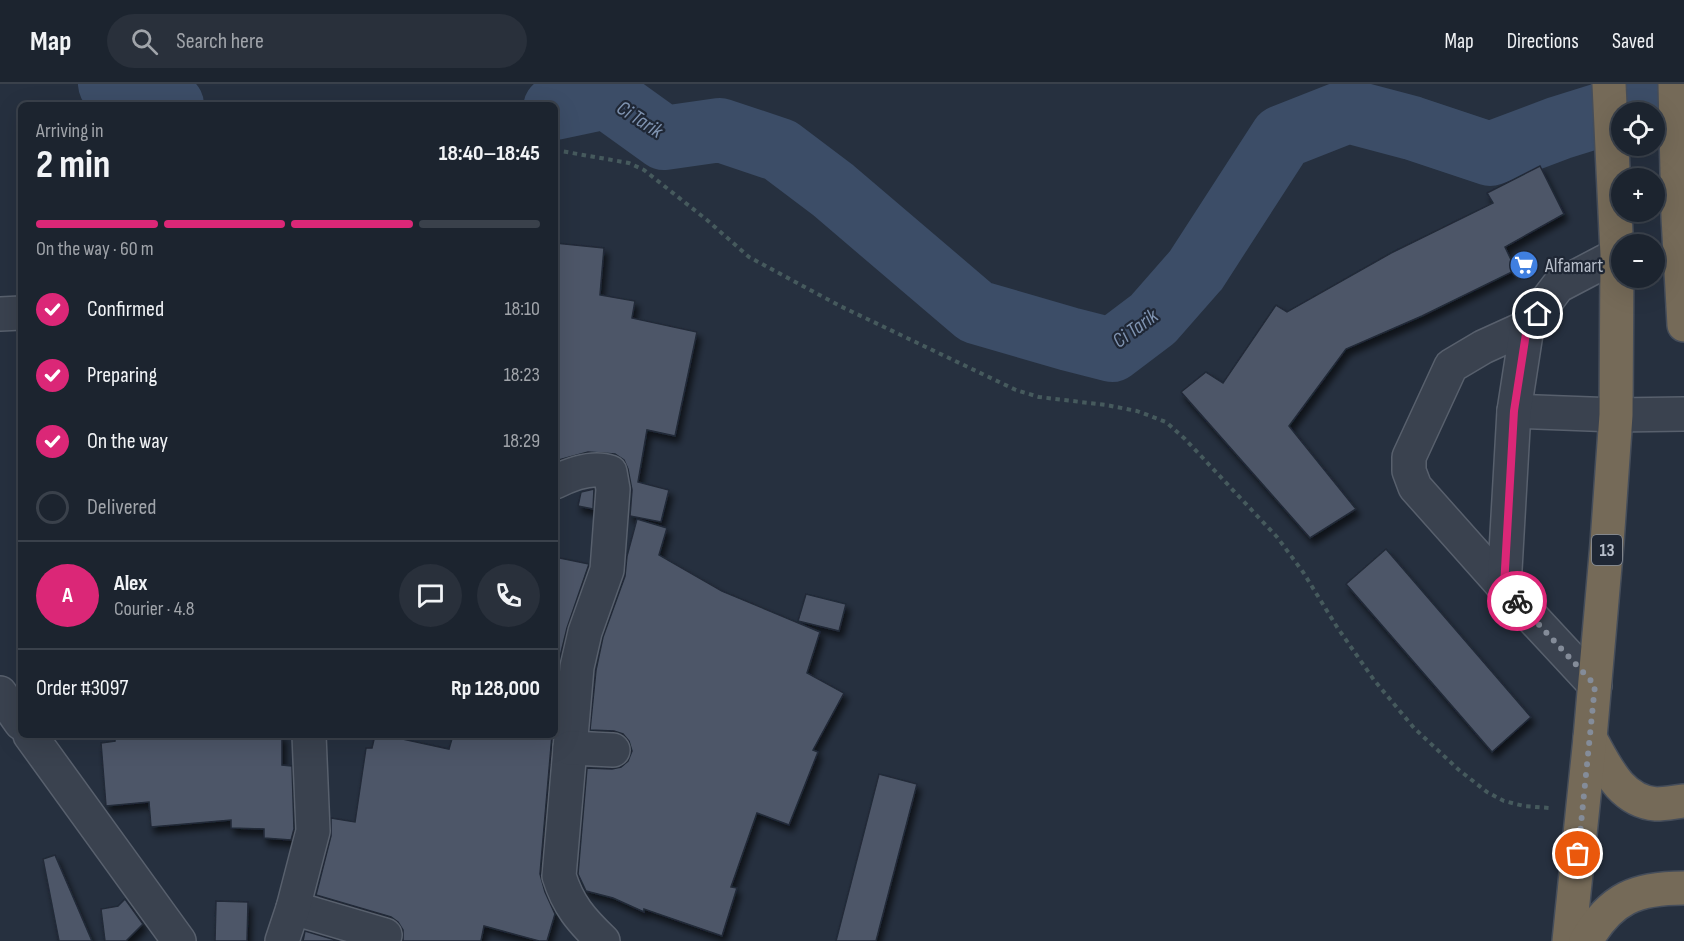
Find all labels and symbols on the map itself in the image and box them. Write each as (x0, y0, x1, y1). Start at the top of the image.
water label: Ci Tarik (612, 95, 669, 144)
supermarket icon: Alfamart (1508, 249, 1540, 281)
place label: Alfamart (1544, 254, 1603, 278)
pin (1512, 288, 1563, 339)
water label: Ci Tarik (1108, 303, 1164, 353)
road number: 13 (1592, 535, 1622, 565)
courier (1487, 571, 1547, 631)
pin (1552, 828, 1603, 879)

